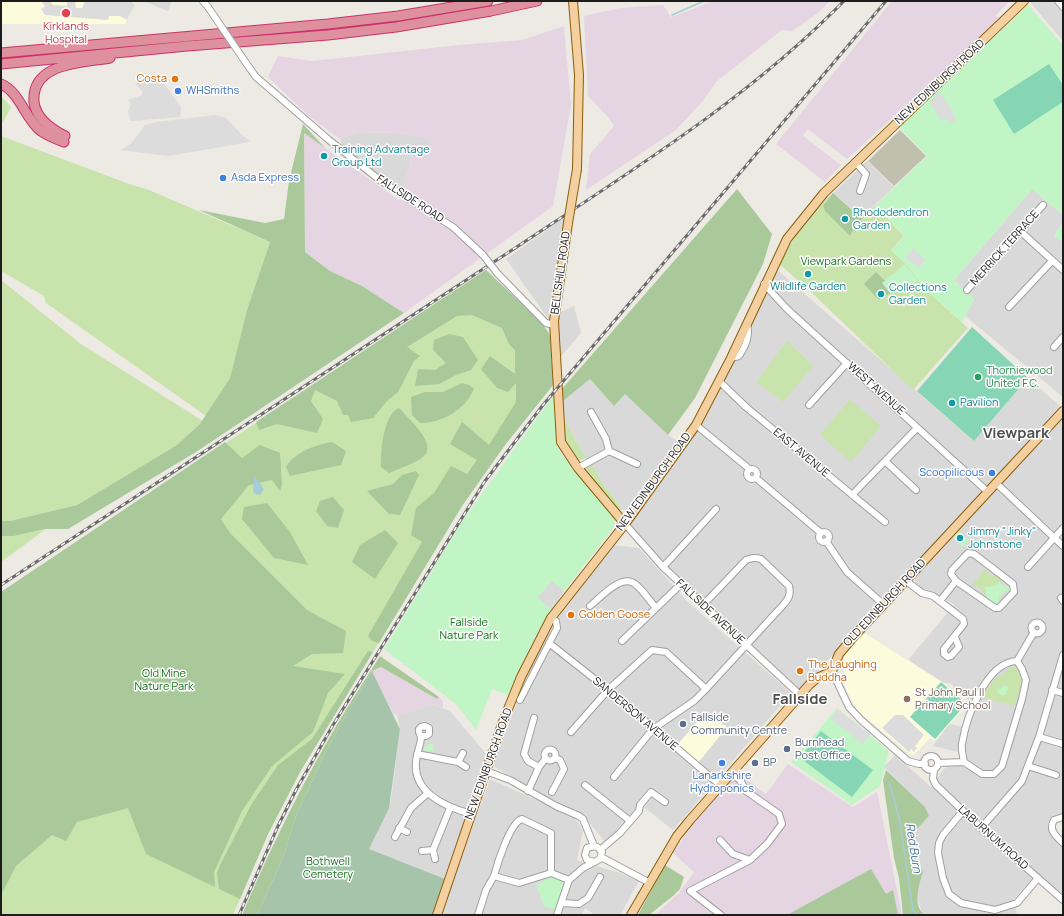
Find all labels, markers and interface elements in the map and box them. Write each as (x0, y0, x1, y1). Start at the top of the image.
marker: Kirklands Hospital (60, 7, 72, 19)
place label: Kirklands Hospital (43, 20, 89, 46)
street label: NEW EDINBURGH ROAD (892, 37, 988, 127)
place label: Costa (136, 72, 167, 86)
marker: Costa (170, 74, 180, 84)
place label: WHSmiths (186, 84, 239, 98)
marker: WHSmiths (173, 86, 183, 96)
place label: Training Advantage Group Ltd (332, 143, 430, 169)
marker: Training Advantage Group Ltd (319, 151, 329, 161)
place label: Asda Express (231, 171, 299, 185)
street label: FALLSIDE ROAD (374, 172, 446, 226)
marker: Asda Express (218, 173, 228, 183)
place label: Rhododendron Garden (853, 206, 929, 232)
street label: MERRICK TERRACE (968, 208, 1042, 288)
marker: Rhododendron Garden (840, 214, 850, 224)
street label: BELLSHILL ROAD (549, 231, 573, 315)
park label: Viewpark Gardens (801, 255, 891, 269)
marker: Wildlife Garden (803, 269, 813, 279)
place label: Wildlife Garden (770, 280, 846, 294)
place label: Collections Garden (889, 281, 947, 307)
marker: Collections Garden (876, 289, 886, 299)
street label: WEST AVENUE (845, 360, 907, 418)
place label: Thorniewood United F.C. (986, 364, 1053, 390)
marker: Thorniewood United F.C. (973, 372, 983, 382)
place label: Pavilion (960, 396, 999, 410)
marker: Pavilion (947, 398, 957, 408)
district label: Viewpark (983, 425, 1049, 443)
street label: EAST AVENUE (770, 426, 832, 480)
street label: NEW EDINBURGH ROAD (614, 430, 694, 534)
place label: Scoopilicous (919, 466, 984, 480)
marker: Scoopilicous (987, 468, 997, 478)
place label: Jimmy "Jinky" Johnstone (968, 525, 1036, 551)
marker: Jimmy "Jinky" Johnstone (955, 533, 965, 543)
street label: OLD EDINBURGH ROAD (841, 557, 929, 649)
street label: FALLSIDE AVENUE (673, 577, 747, 647)
place label: Golden Goose (579, 608, 650, 622)
marker: Golden Goose (566, 610, 576, 620)
park label: Fallside Nature Park (440, 616, 498, 642)
place label: The Laughing Buddha (808, 658, 877, 684)
marker: The Laughing Buddha (795, 666, 805, 676)
park label: Old Mine Nature Park (135, 667, 193, 693)
street label: SANDERSON AVENUE (590, 675, 680, 753)
place label: St John Paul II Primary School (915, 686, 990, 712)
district label: Fallside (772, 691, 828, 709)
marker: St John Paul II Primary School (902, 694, 912, 704)
street label: NEW EDINBURGH ROAD (463, 706, 515, 822)
place label: Fallside Community Centre (691, 711, 787, 737)
marker: Fallside Community Centre (678, 719, 688, 729)
place label: Burnhead Post Office (795, 736, 851, 762)
marker: Burnhead Post Office (782, 744, 792, 754)
place label: BP (763, 756, 776, 770)
marker: Lanarkshire Hydroponics (717, 758, 727, 768)
marker: BP (750, 758, 760, 768)
place label: Lanarkshire Hydroponics (690, 769, 754, 795)
street label: LABURNUM ROAD (955, 803, 1031, 873)
water label: Red Burn (902, 822, 924, 874)
park label: Bothwell Cemetery (303, 855, 353, 881)

